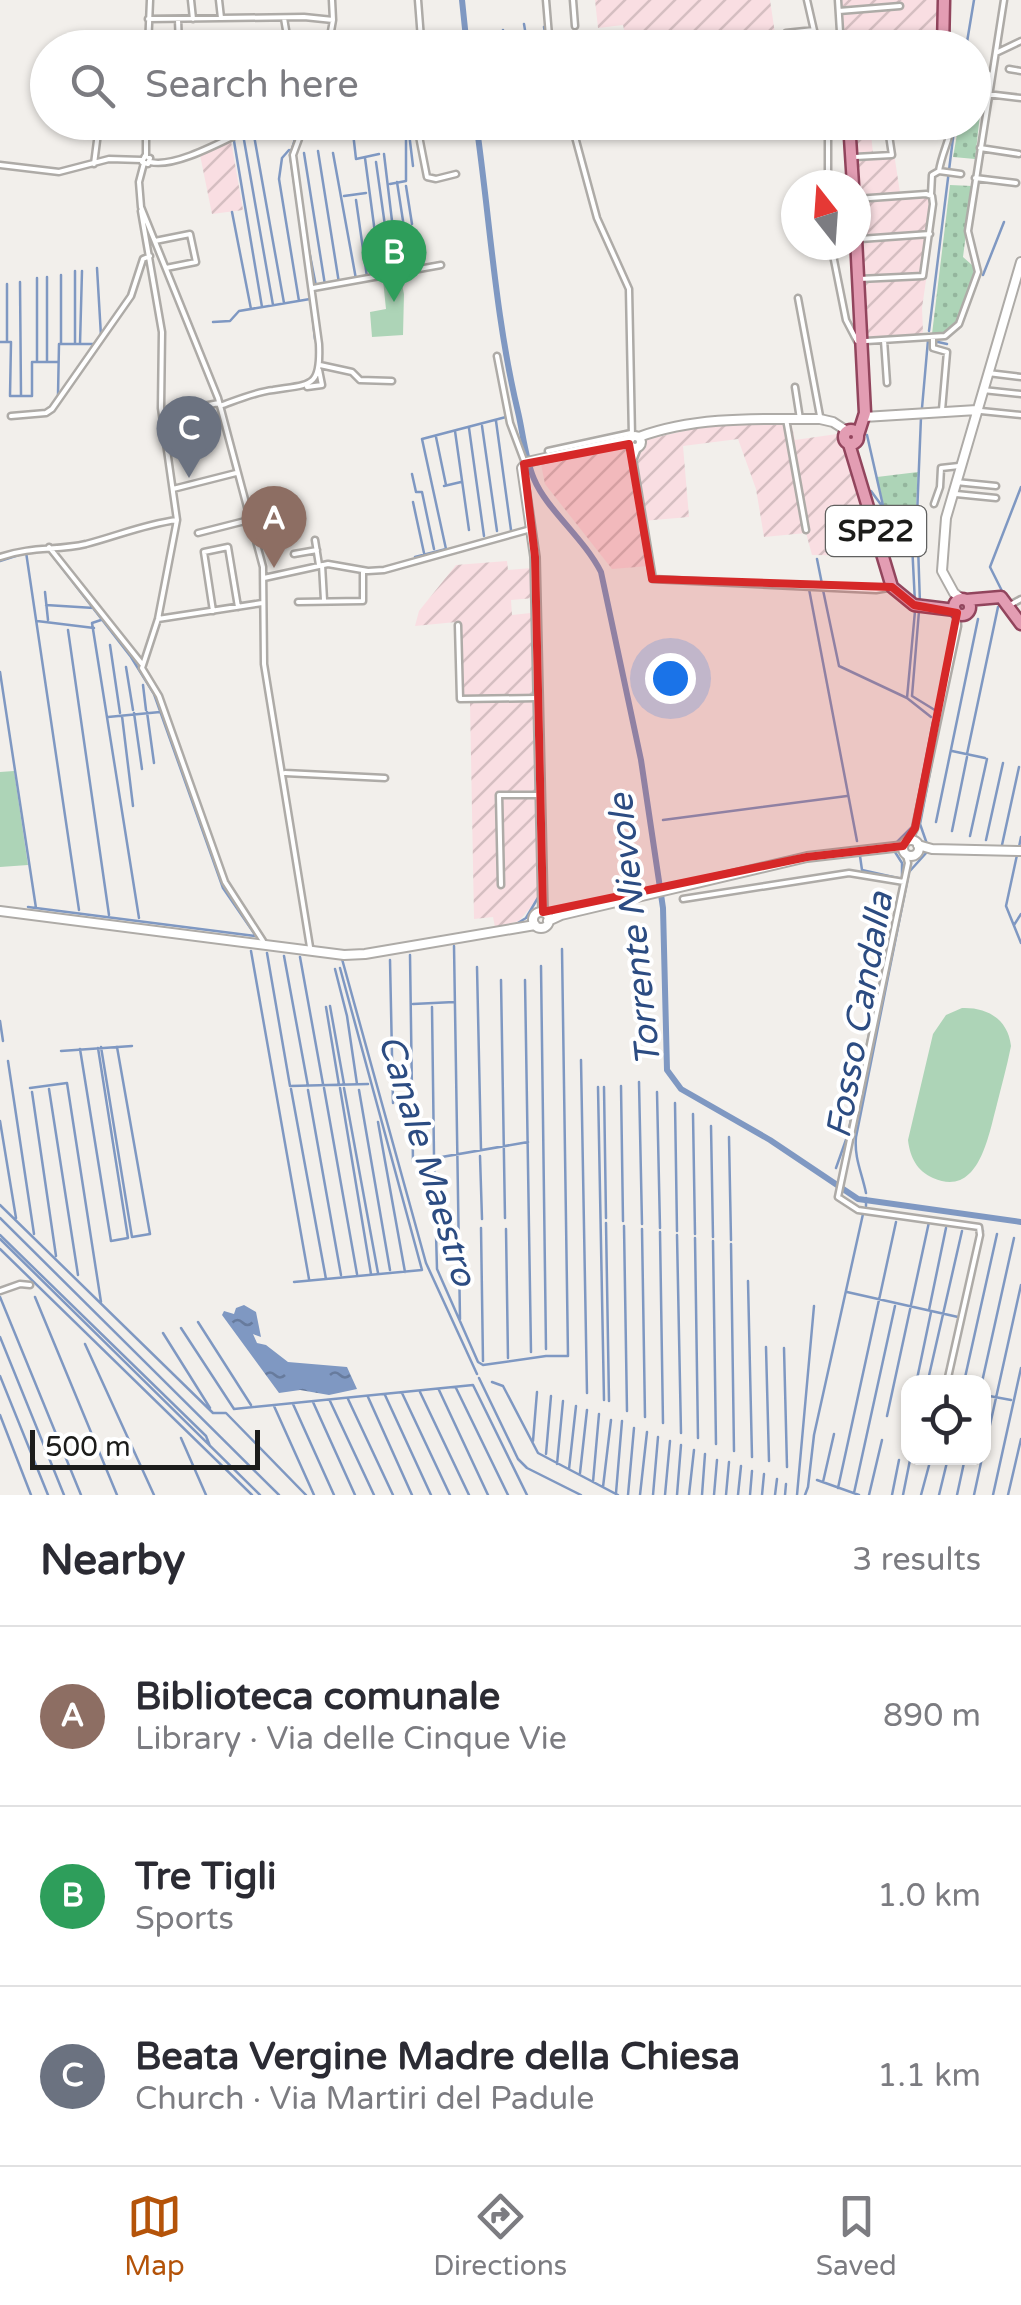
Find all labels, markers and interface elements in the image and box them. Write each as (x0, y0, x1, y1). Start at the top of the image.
search box (30, 30, 991, 140)
icon: search (65, 58, 120, 113)
text: Search here (145, 62, 359, 108)
north arrow (781, 170, 871, 260)
pin: B (362, 220, 426, 302)
pin: C (156, 396, 222, 478)
pin: A (242, 486, 306, 568)
road number: SP22 (826, 506, 926, 556)
your location (645, 653, 696, 704)
water label: Torrente Nievole (600, 789, 670, 1068)
water label: Fosso Candalla (818, 887, 903, 1142)
water label: Canale Maestro (369, 1030, 486, 1292)
map controls (901, 1375, 991, 1465)
button: locate (901, 1375, 991, 1465)
scale bar (30, 1425, 260, 1470)
text: 500 m (45, 1430, 131, 1464)
text: Nearby (40, 1535, 185, 1586)
text: 3 results (852, 1541, 981, 1579)
text: Biblioteca comunale (135, 1674, 500, 1720)
text: A (61, 1697, 84, 1735)
text: 890 m (883, 1697, 981, 1735)
text: Library · Via delle Cinque Vie (135, 1720, 567, 1758)
text: Tre Tigli (135, 1854, 276, 1900)
text: B (61, 1877, 84, 1915)
text: 1.0 km (877, 1877, 981, 1915)
text: Sports (135, 1900, 234, 1938)
text: Beata Vergine Madre della Chiesa (135, 2034, 740, 2080)
text: C (61, 2057, 84, 2095)
text: 1.1 km (877, 2057, 981, 2095)
text: Church · Via Martiri del Padule (135, 2080, 594, 2118)
tab: Map (124, 2189, 185, 2283)
tab: Directions (433, 2189, 567, 2283)
tab: Saved (816, 2189, 897, 2283)

